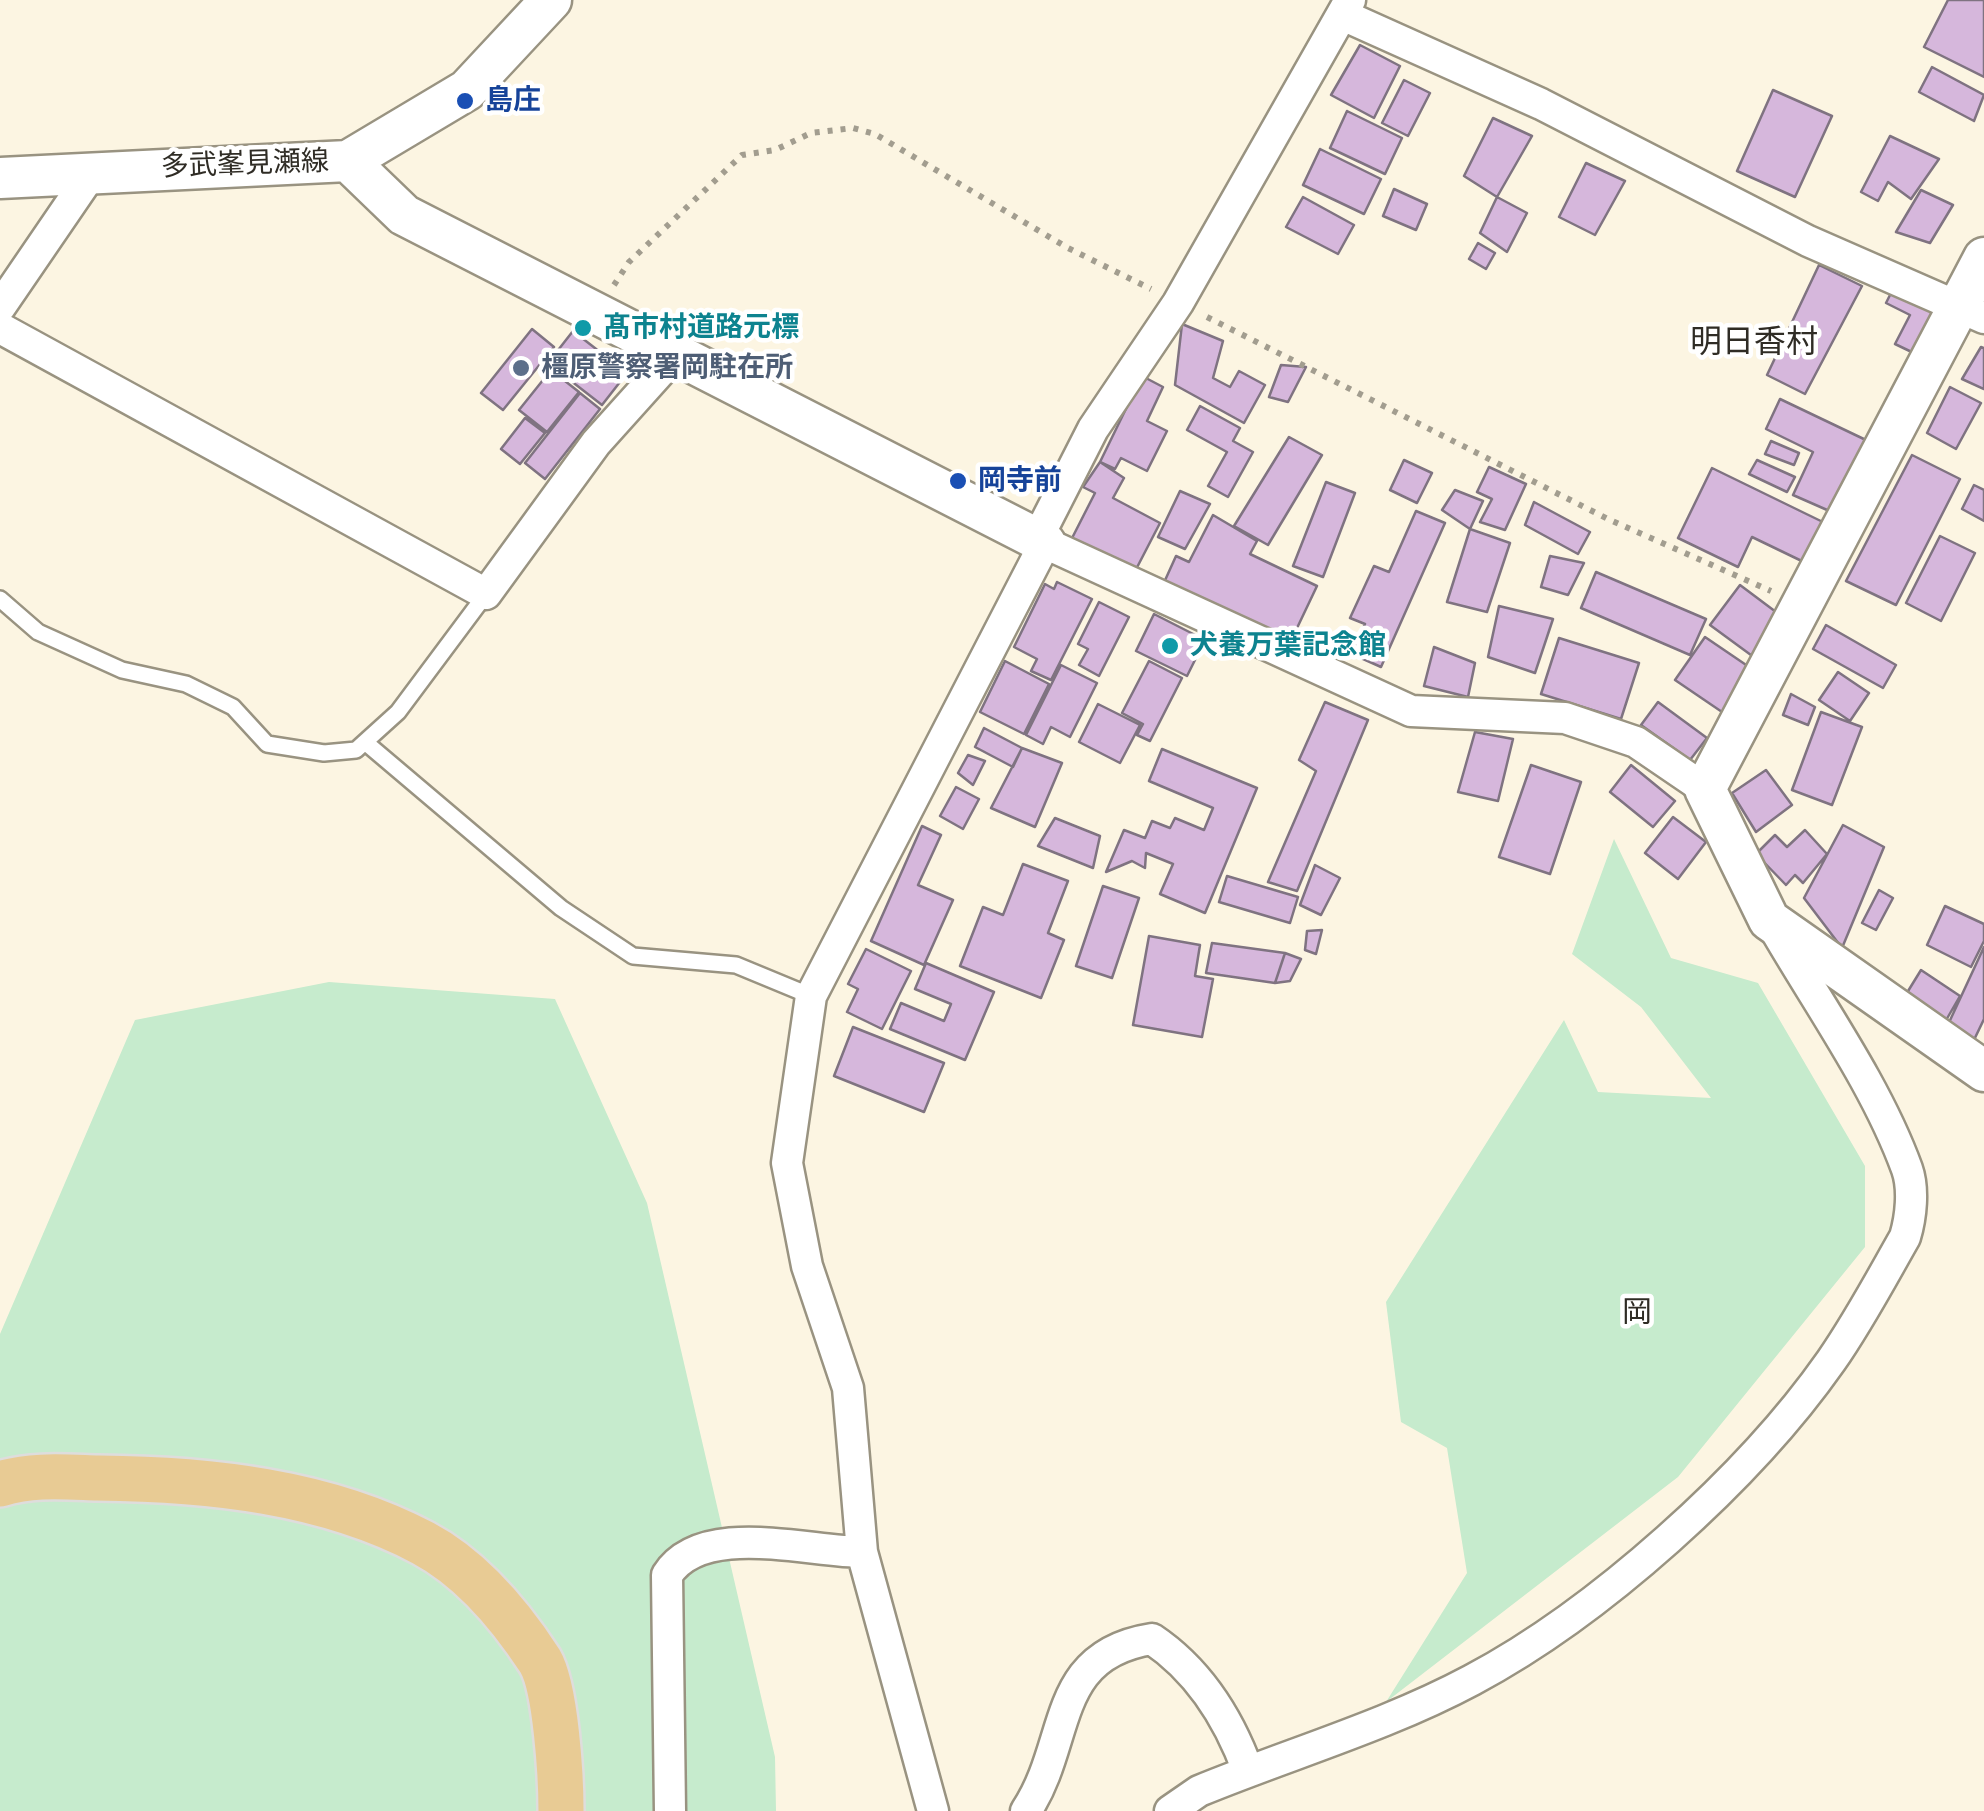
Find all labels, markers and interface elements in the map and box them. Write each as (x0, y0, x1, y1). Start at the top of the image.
place label: 島庄 (485, 84, 541, 118)
marker: 島庄 (454, 90, 476, 112)
street label: 多武峯見瀬線 (160, 145, 330, 185)
place label: 髙市村道路元標 (603, 311, 799, 345)
marker: 髙市村道路元標 (572, 317, 594, 339)
district label: 明日香村 (1690, 324, 1818, 362)
place label: 橿原警察署岡駐在所 (541, 351, 793, 385)
marker: 橿原警察署岡駐在所 (510, 357, 532, 379)
place label: 岡寺前 (978, 464, 1062, 498)
marker: 岡寺前 (947, 470, 969, 492)
place label: 犬養万葉記念館 (1190, 629, 1386, 663)
marker: 犬養万葉記念館 (1159, 635, 1181, 657)
district label: 岡 (1622, 1296, 1652, 1332)

